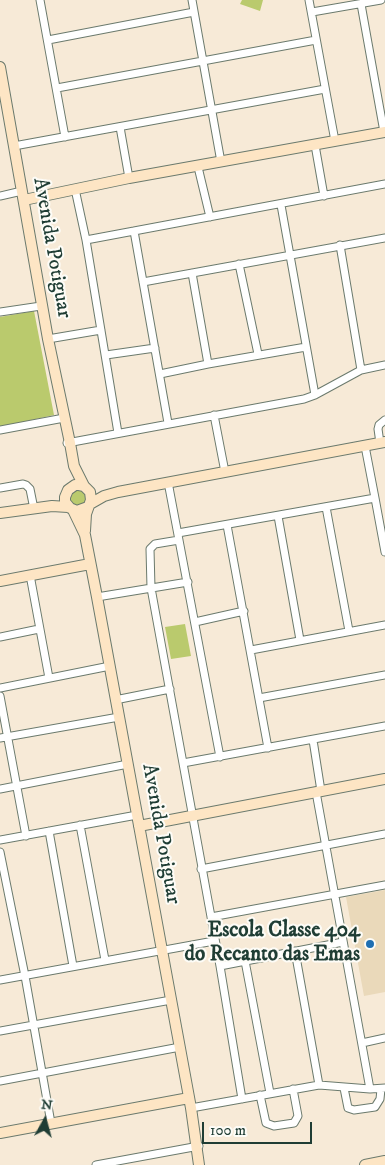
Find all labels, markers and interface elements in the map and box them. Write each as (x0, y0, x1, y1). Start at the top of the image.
street label: Avenida Potiguar (26, 176, 76, 320)
street label: Avenida Potiguar (135, 762, 185, 906)
place label: Escola Classe 404 do Recanto das Emas (184, 919, 360, 969)
marker: Escola Classe 404 do Recanto das Emas (364, 938, 376, 950)
north arrow (20, 1095, 70, 1145)
text: N (40, 1095, 54, 1115)
scale bar (205, 1112, 315, 1144)
text: 100 m (210, 1121, 246, 1140)

